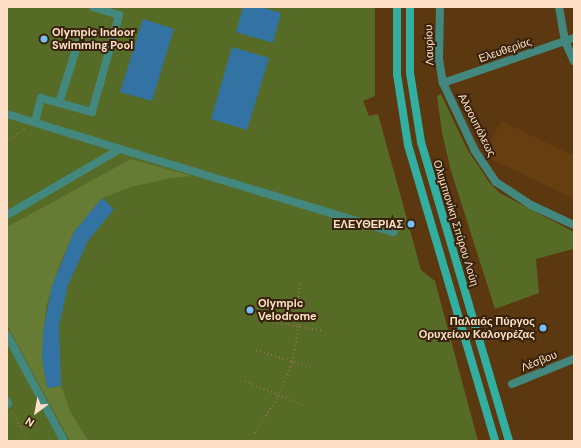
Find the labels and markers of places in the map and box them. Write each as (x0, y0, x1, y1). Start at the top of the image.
place label: Olympic Indoor Swimming Pool (52, 26, 135, 52)
marker: Olympic Indoor Swimming Pool (39, 34, 49, 44)
place label: ΕΛΕΥΘΕΡΙΑΣ (333, 217, 403, 231)
marker: ΕΛΕΥΘΕΡΙΑΣ (406, 219, 416, 229)
place label: Olympic Velodrome (258, 297, 317, 323)
marker: Olympic Velodrome (245, 305, 255, 315)
place label: Παλαιός Πύργος Ορυχείων Καλογρέζας (419, 315, 535, 341)
marker: Παλαιός Πύργος Ορυχείων Καλογρέζας (538, 323, 548, 333)

